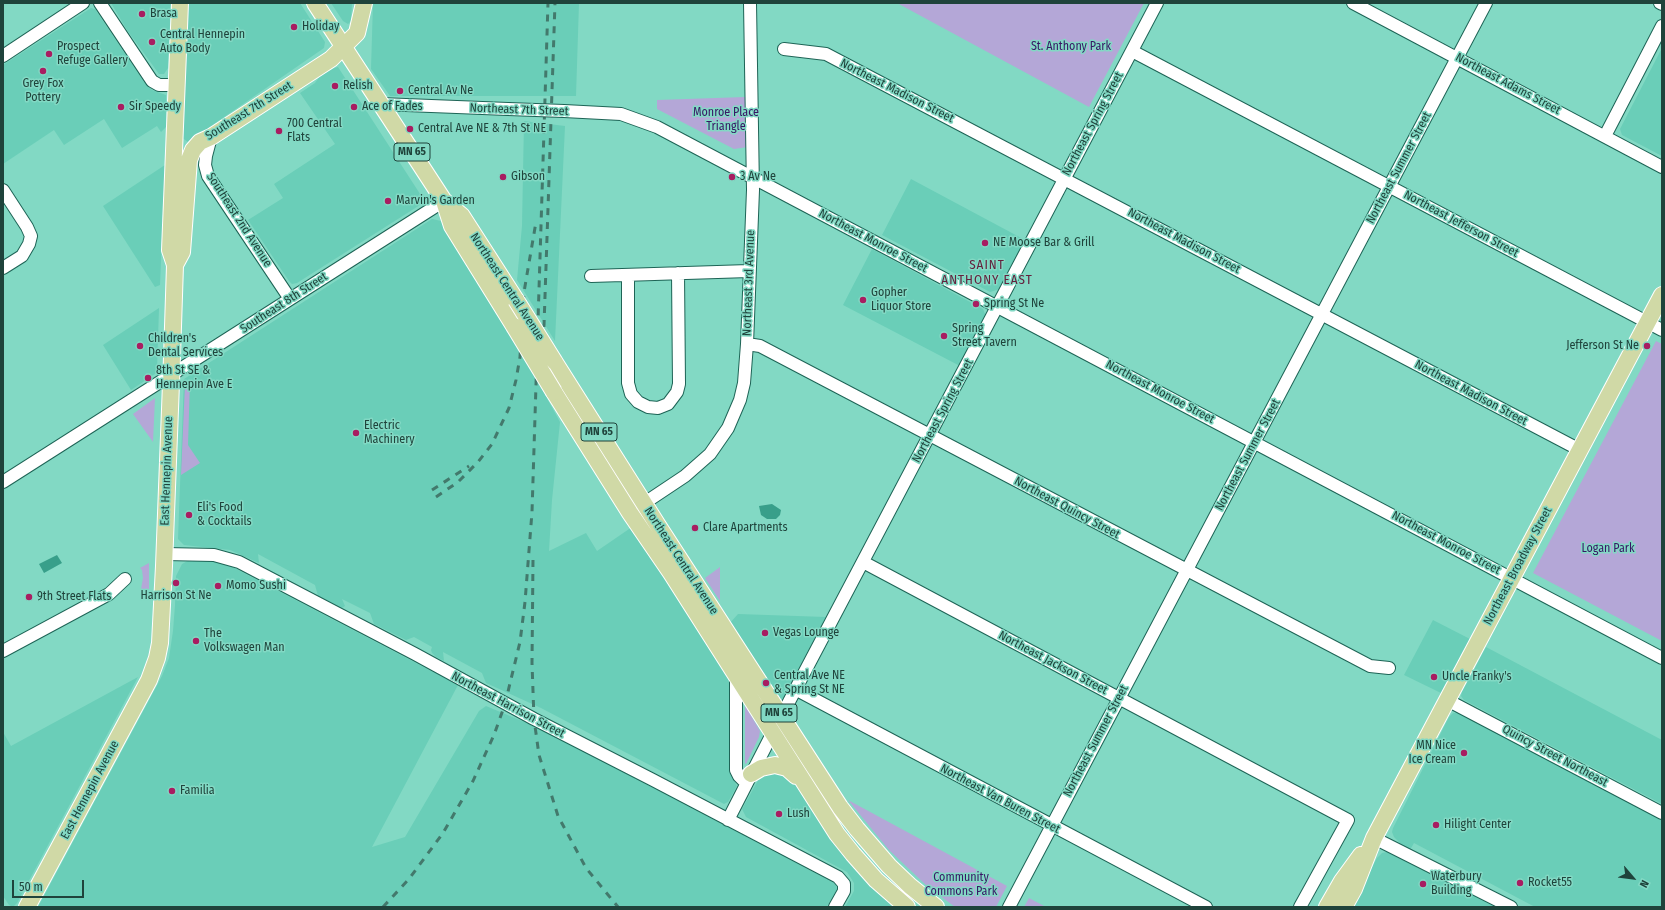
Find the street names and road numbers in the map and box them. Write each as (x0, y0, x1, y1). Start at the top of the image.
street label: Northeast Adams Street (1453, 50, 1563, 118)
street label: Northeast Madison Street (838, 56, 956, 126)
street label: Northeast Spring Street (1060, 70, 1126, 178)
street label: Southeast 7th Street (203, 78, 295, 144)
street label: Northeast 7th Street (469, 101, 569, 119)
street label: Northeast Summer Street (1363, 110, 1435, 226)
road number: MN 65 (394, 143, 430, 161)
street label: Southeast 2nd Avenue (203, 170, 275, 270)
street label: Northeast Jefferson Street (1401, 188, 1521, 260)
street label: Northeast Madison Street (1125, 205, 1243, 277)
street label: Northeast Monroe Street (816, 206, 930, 276)
street label: Northeast 3rd Avenue (740, 230, 758, 336)
street label: Northeast Central Avenue (467, 231, 547, 343)
street label: Southeast 8th Street (238, 269, 330, 337)
street label: Northeast Spring Street (910, 357, 976, 465)
street label: Northeast Monroe Street (1103, 357, 1217, 427)
street label: Northeast Madison Street (1412, 357, 1530, 429)
street label: Northeast Summer Street (1212, 397, 1284, 513)
street label: East Hennepin Avenue (158, 416, 176, 526)
road number: MN 65 (581, 423, 617, 441)
street label: Northeast Quincy Street (1012, 474, 1122, 542)
street label: Northeast Central Avenue (641, 505, 721, 617)
street label: Northeast Broadway Street (1481, 505, 1555, 627)
street label: Northeast Monroe Street (1389, 508, 1503, 578)
street label: Northeast Jackson Street (996, 628, 1110, 698)
street label: Northeast Harrison Street (449, 669, 567, 741)
street label: Northeast Summer Street (1060, 683, 1132, 799)
road number: MN 65 (761, 704, 797, 722)
street label: Quincy Street Northeast (1500, 722, 1610, 790)
street label: East Hennepin Avenue (58, 738, 122, 842)
street label: Northeast Van Buren Street (938, 761, 1062, 837)

